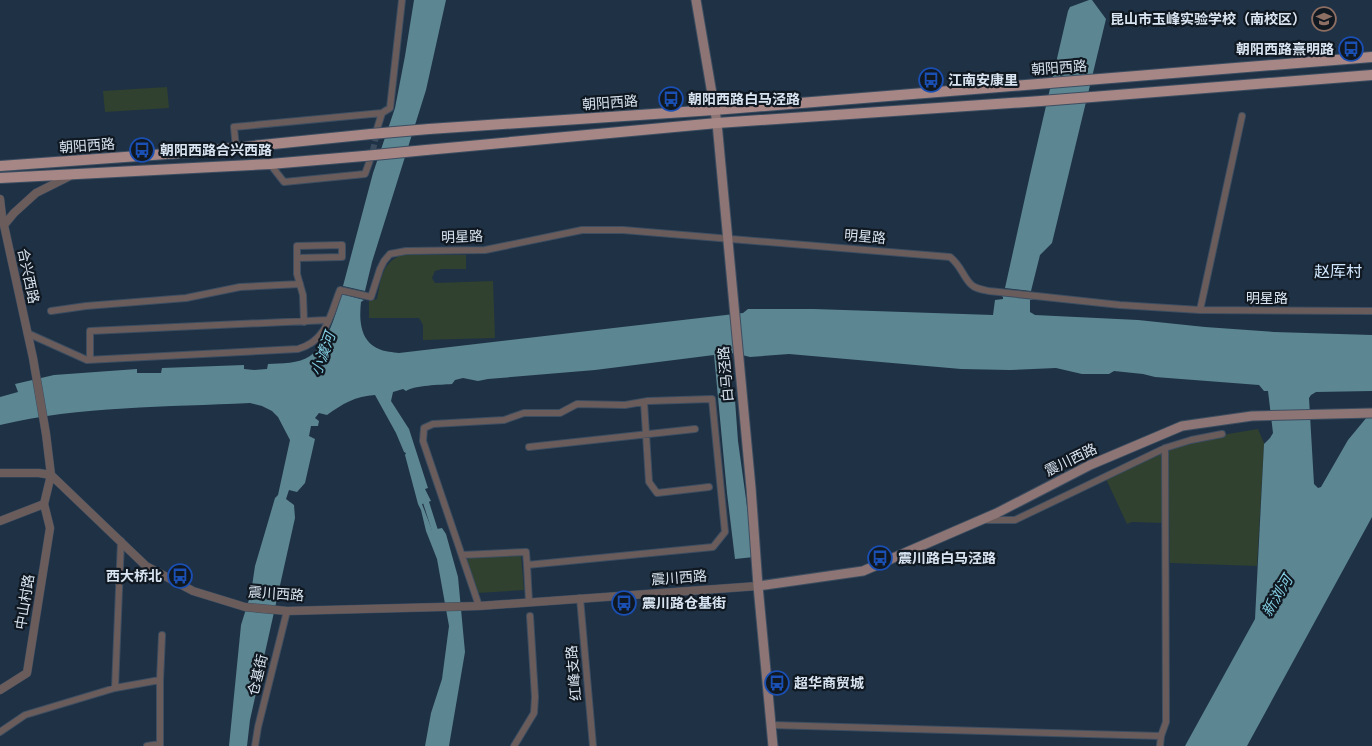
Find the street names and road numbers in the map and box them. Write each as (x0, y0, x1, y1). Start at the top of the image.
street label: 朝阳西路 (1030, 57, 1088, 79)
street label: 朝阳西路 (581, 92, 639, 114)
street label: 朝阳西路 (58, 135, 116, 157)
street label: 明星路 (843, 226, 887, 248)
street label: 明星路 (441, 227, 483, 247)
street label: 合兴西路 (13, 247, 43, 305)
street label: 明星路 (1246, 289, 1288, 308)
street label: 白马泾路 (714, 345, 738, 403)
street label: 震川西路 (1042, 439, 1100, 481)
street label: 震川西路 (650, 567, 708, 589)
street label: 中山村路 (11, 573, 39, 631)
street label: 震川西路 (247, 583, 305, 605)
street label: 红峰支路 (562, 644, 586, 702)
street label: 仓基街 (244, 652, 272, 698)

